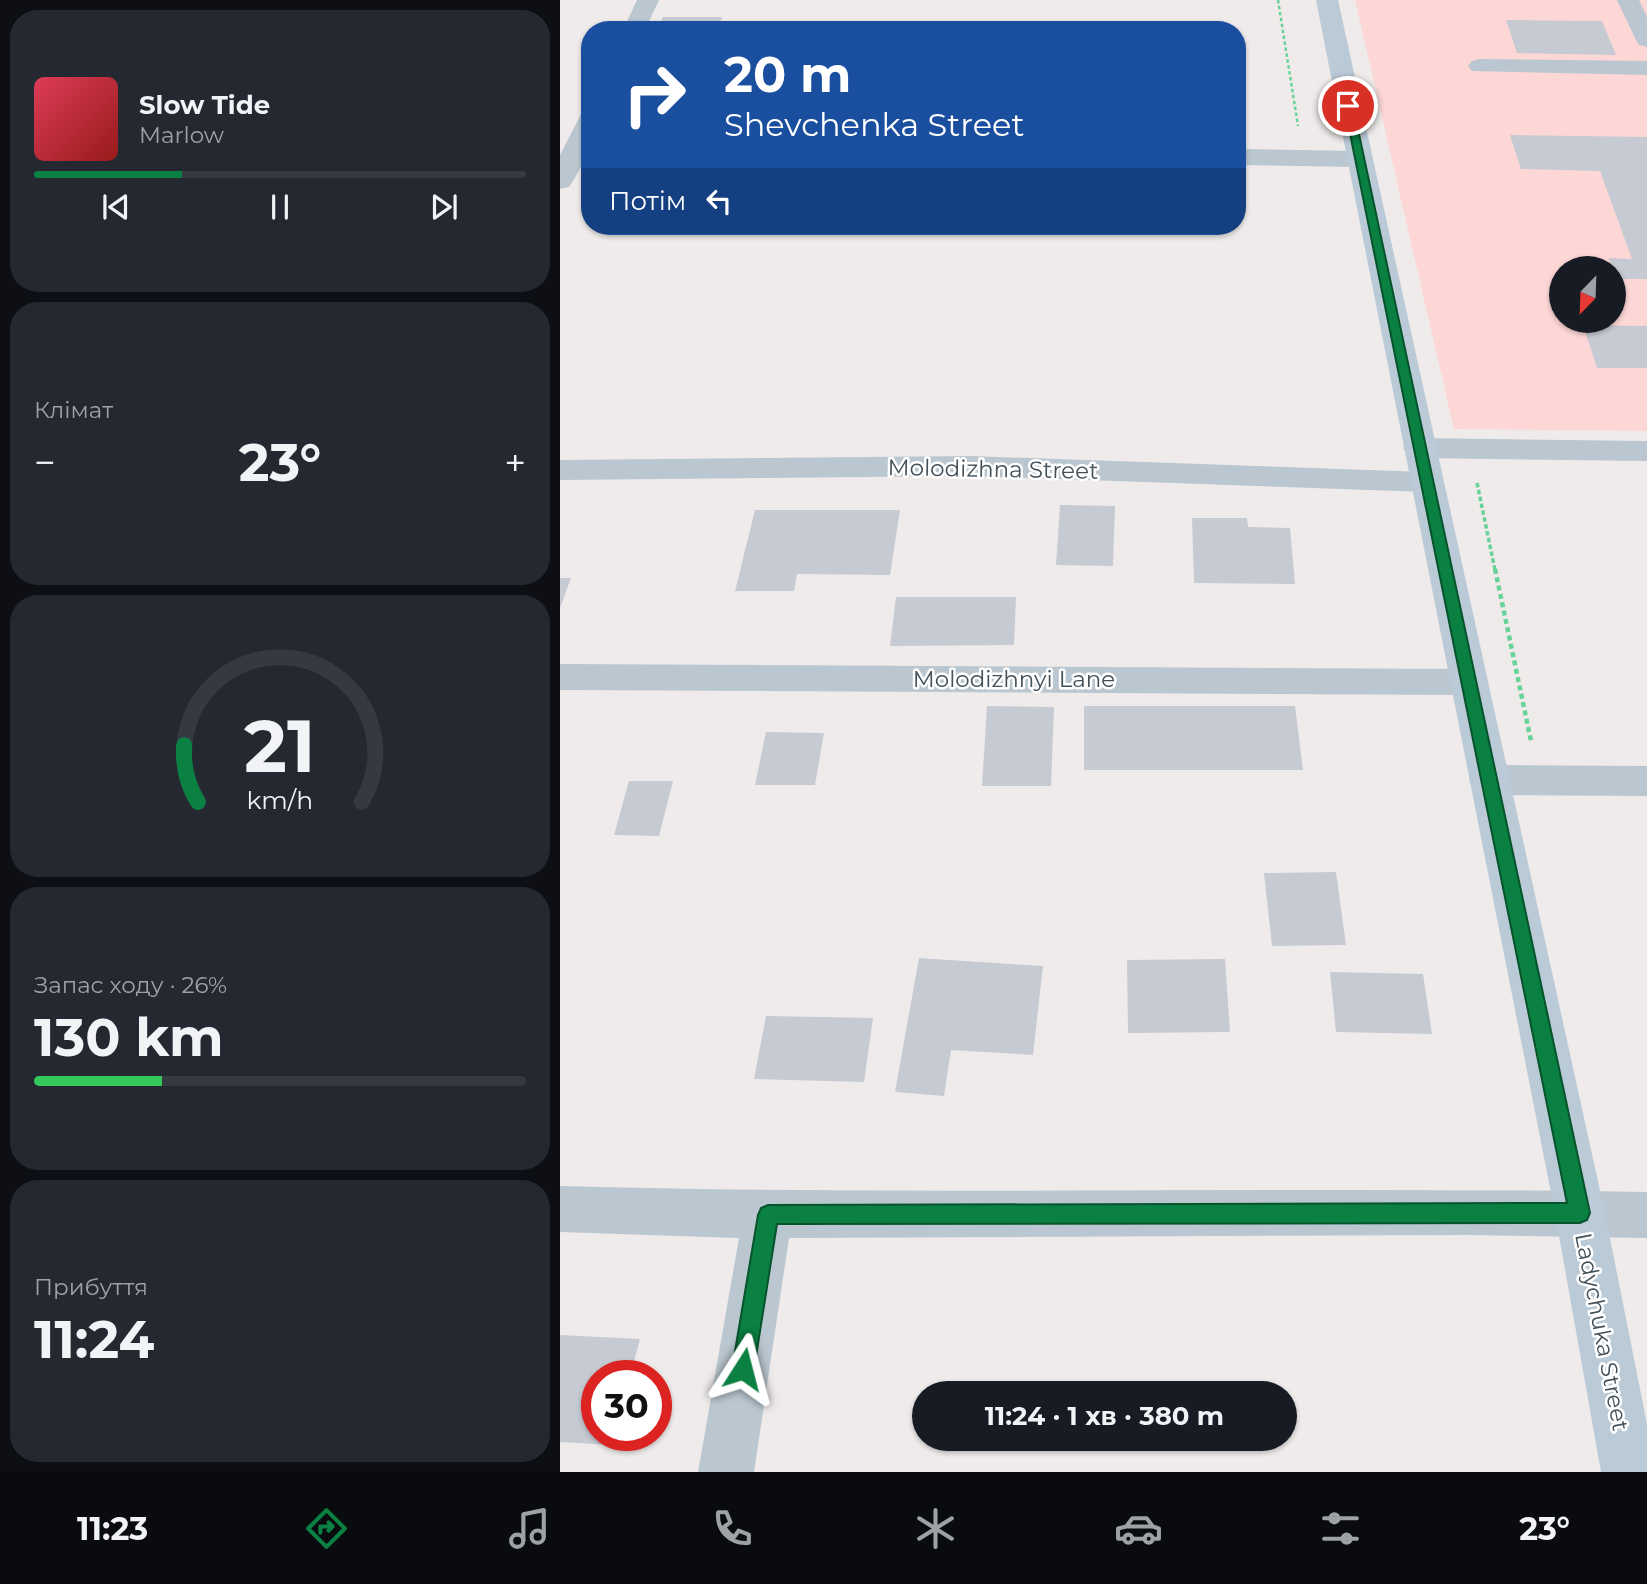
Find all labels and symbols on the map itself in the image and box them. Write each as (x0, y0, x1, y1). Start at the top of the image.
pin (1318, 76, 1378, 136)
north arrow (1549, 256, 1626, 332)
street label: Molodizhna Street (887, 453, 1099, 485)
street label: Molodizhnyi Lane (913, 665, 1115, 693)
street label: Ladychuka Street (1569, 1231, 1635, 1433)
position arrow (706, 1332, 780, 1406)
speed limit sign: 30 (581, 1360, 672, 1451)

